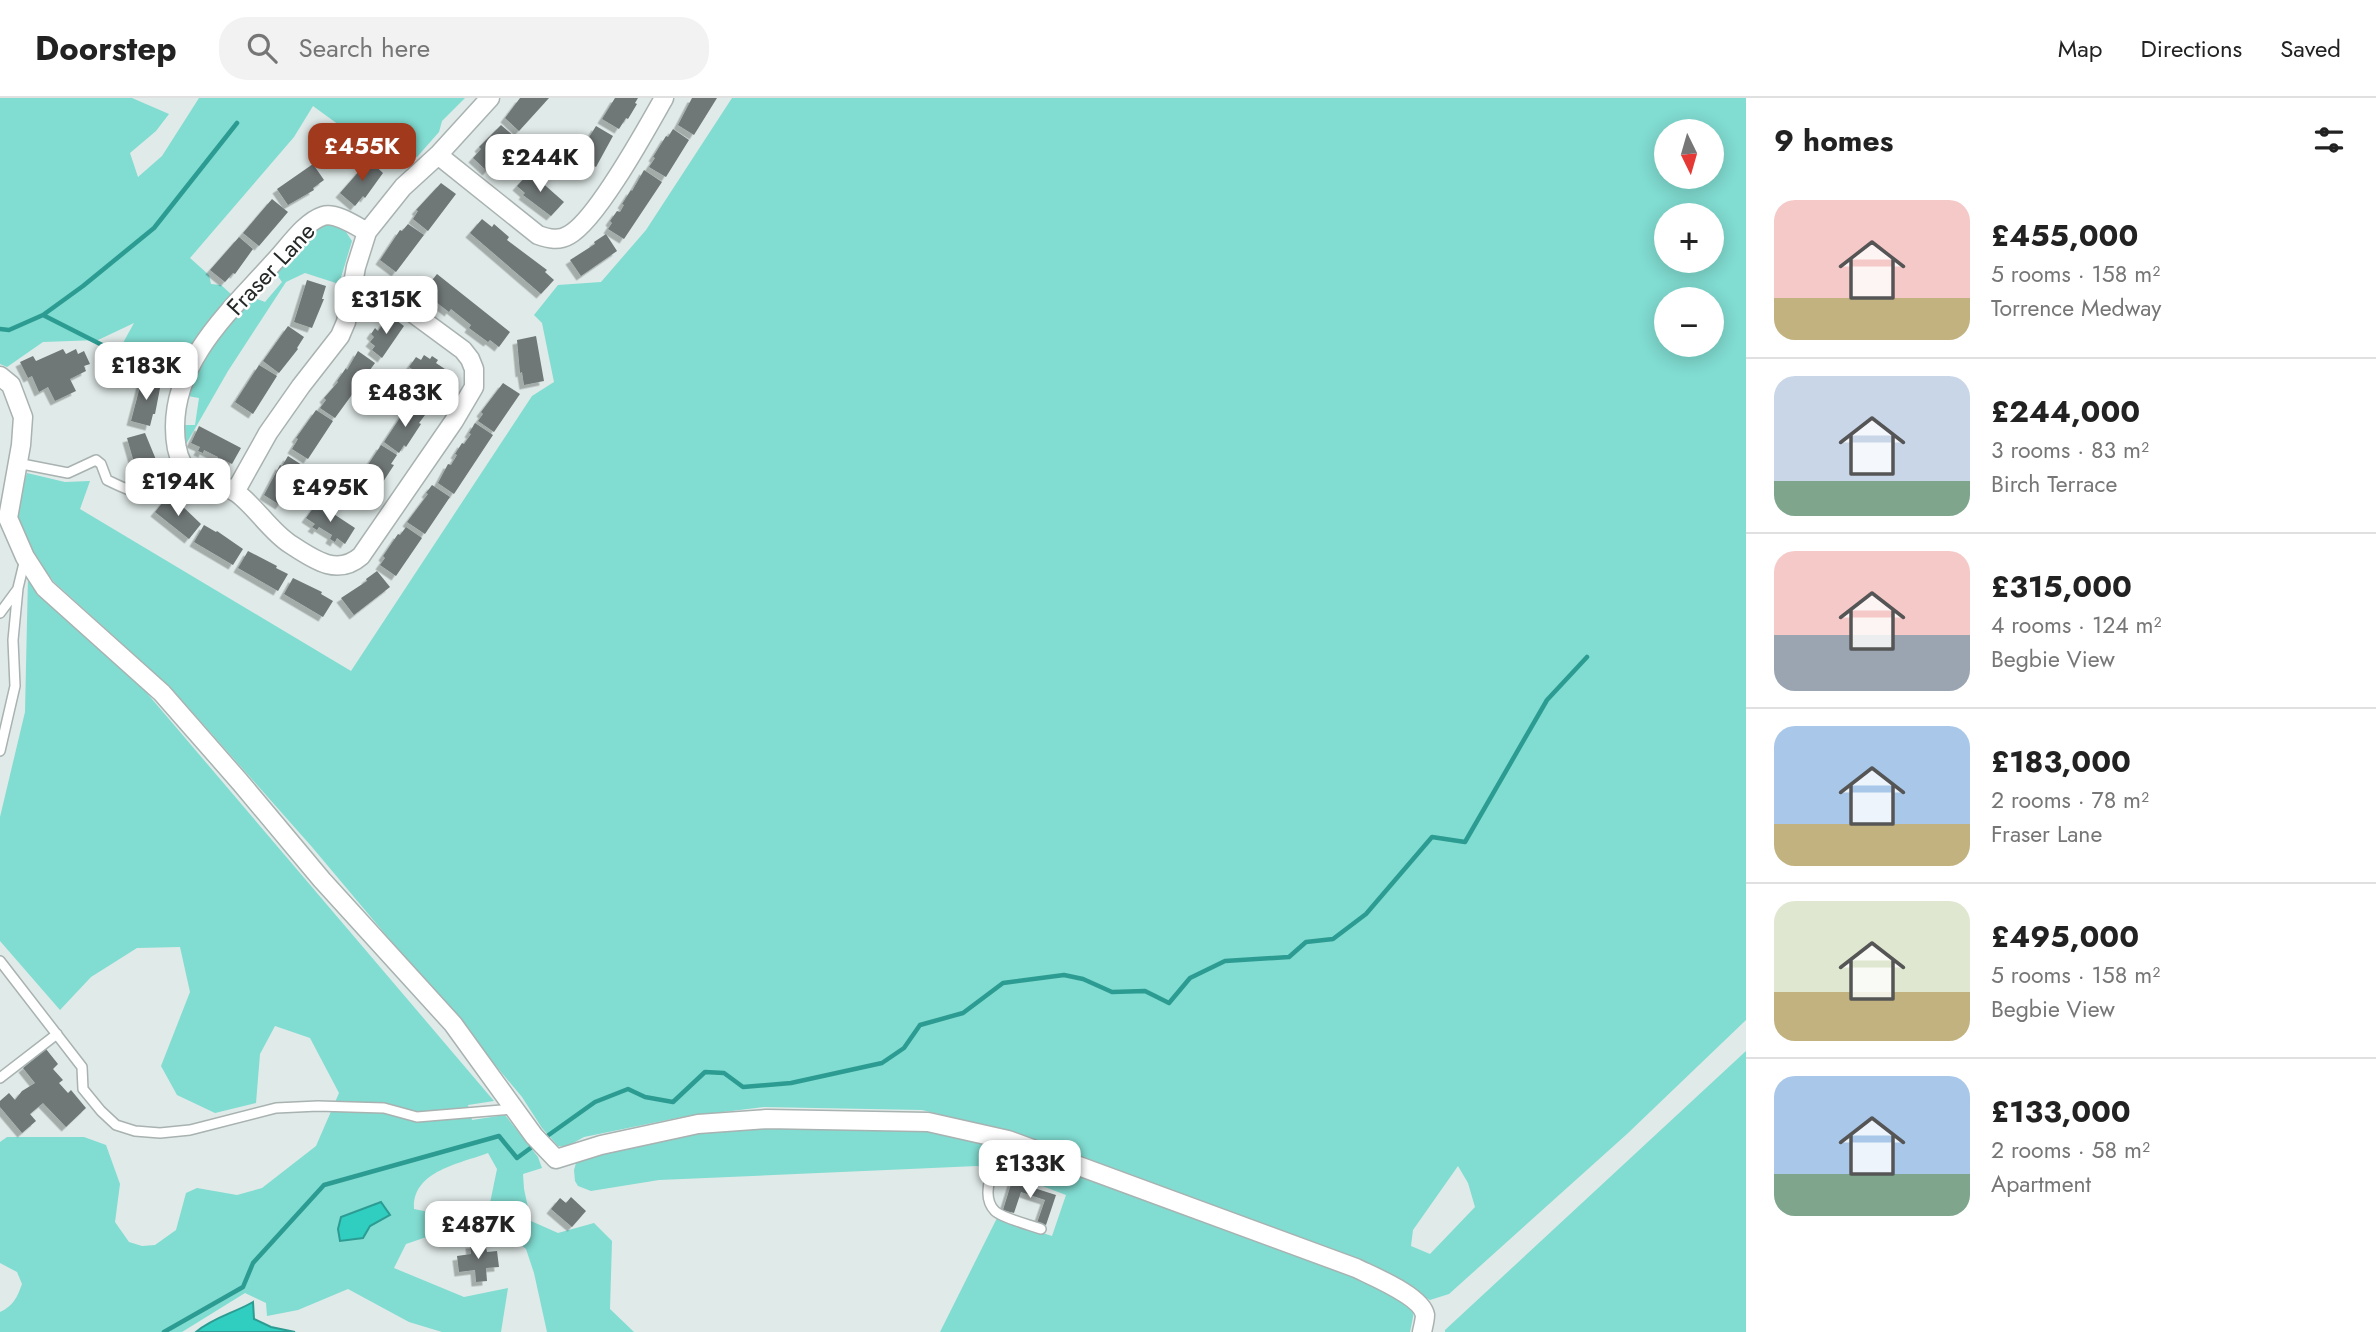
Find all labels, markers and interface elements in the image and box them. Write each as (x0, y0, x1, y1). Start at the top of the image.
search box (219, 17, 709, 80)
text: Doorstep (35, 25, 177, 72)
icon: search (243, 29, 281, 67)
text: Search here (299, 29, 430, 67)
text: Map (2058, 31, 2103, 66)
text: Directions (2141, 31, 2242, 66)
text: Saved (2280, 31, 2341, 66)
north arrow (1654, 119, 1724, 189)
map controls (1654, 119, 1724, 357)
text: 9 homes (1774, 119, 1893, 162)
icon: filters (2310, 121, 2348, 159)
pin: £455K (313, 123, 411, 183)
text: £455K (324, 129, 400, 163)
pin: £244K (491, 134, 589, 194)
text: £244K (501, 140, 579, 174)
button: + (1654, 203, 1724, 273)
street label: Fraser Lane (218, 214, 323, 323)
text: £455,000 (1991, 214, 2138, 257)
icon: home (1830, 228, 1914, 312)
text: 5 rooms · 158 m² (1991, 257, 2160, 291)
pin: £315K (337, 276, 435, 336)
text: £315K (351, 282, 421, 316)
button: − (1654, 287, 1724, 357)
text: Torrence Medway (1991, 291, 2161, 325)
pin: £183K (97, 342, 195, 402)
text: £183K (111, 348, 181, 382)
pin: £483K (356, 370, 454, 429)
text: £483K (368, 375, 442, 409)
text: £244,000 (1991, 390, 2140, 433)
icon: home (1830, 404, 1914, 488)
text: 3 rooms · 83 m² (1991, 433, 2149, 467)
pin: £194K (129, 458, 227, 518)
text: £194K (141, 464, 215, 498)
pin: £495K (281, 464, 379, 524)
text: Birch Terrace (1991, 467, 2117, 501)
text: £495K (292, 470, 368, 504)
text: £315,000 (1991, 565, 2132, 608)
icon: home (1830, 579, 1914, 663)
text: 4 rooms · 124 m² (1991, 608, 2162, 642)
text: Begbie View (1991, 642, 2115, 676)
text: £183,000 (1991, 740, 2131, 783)
icon: home (1830, 754, 1914, 838)
text: 2 rooms · 78 m² (1991, 783, 2149, 817)
text: Fraser Lane (1991, 817, 2102, 851)
text: £495,000 (1991, 915, 2139, 958)
icon: home (1830, 929, 1914, 1013)
text: 5 rooms · 158 m² (1991, 958, 2160, 992)
text: Begbie View (1991, 992, 2115, 1026)
text: £133,000 (1991, 1090, 2131, 1133)
icon: home (1830, 1104, 1914, 1188)
text: 2 rooms · 58 m² (1991, 1133, 2150, 1167)
pin: £133K (981, 1140, 1079, 1200)
text: £133K (995, 1146, 1065, 1180)
text: Apartment (1991, 1167, 2091, 1201)
pin: £487K (429, 1202, 527, 1261)
text: £487K (441, 1207, 515, 1241)

